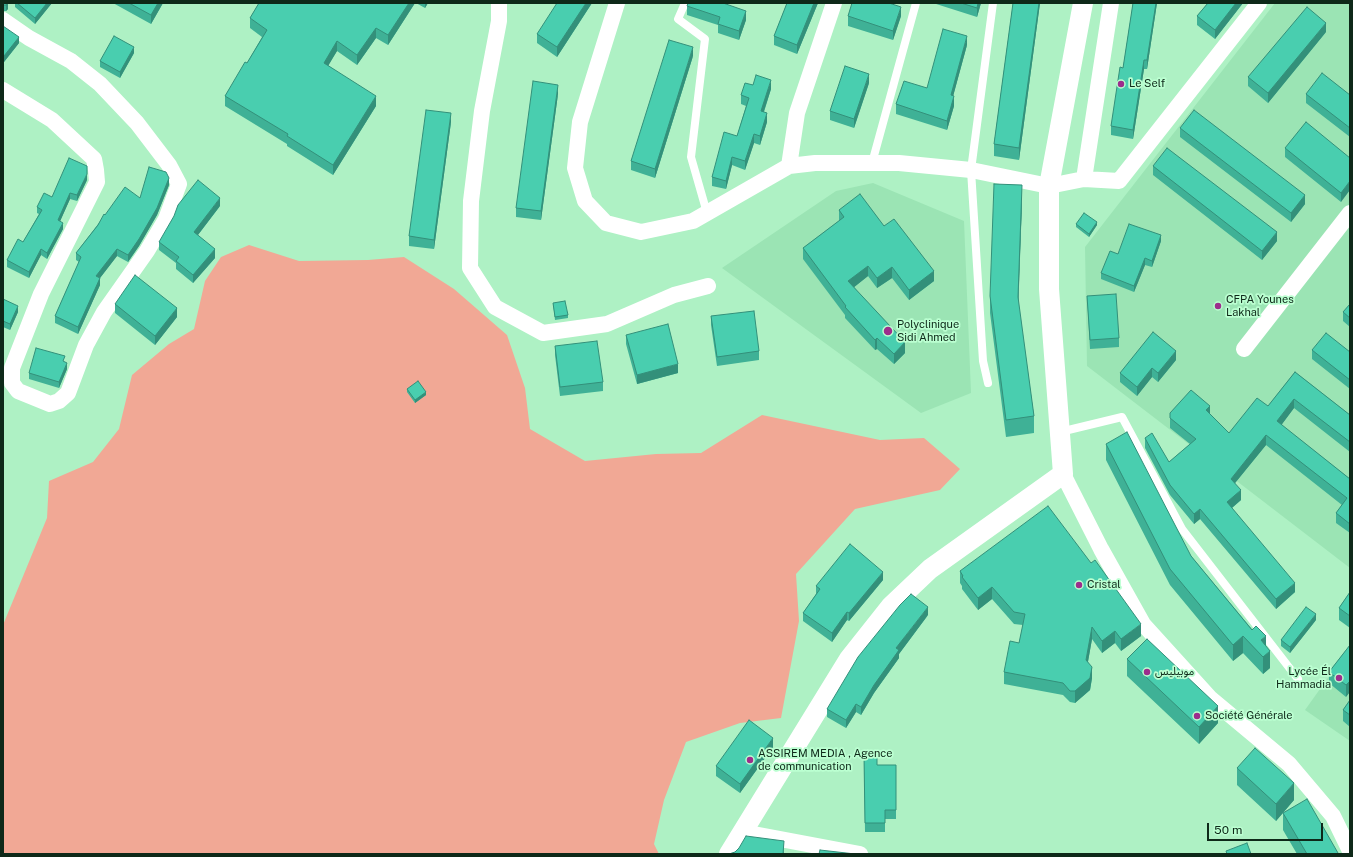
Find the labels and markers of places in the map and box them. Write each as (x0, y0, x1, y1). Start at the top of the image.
place label: Le Self (1129, 77, 1165, 91)
marker: Le Self (1116, 79, 1126, 89)
place label: CFPA Younes Lakhal (1226, 293, 1294, 319)
marker: CFPA Younes Lakhal (1213, 301, 1223, 311)
place label: Polyclinique Sidi Ahmed (897, 318, 959, 344)
marker: Polyclinique Sidi Ahmed (882, 325, 894, 337)
place label: Cristal (1087, 578, 1121, 592)
marker: Cristal (1074, 580, 1084, 590)
place label: موبيليس (1155, 665, 1194, 679)
place label: Lycée Él Hammadia (1276, 665, 1331, 691)
marker: موبيليس (1142, 667, 1152, 677)
marker: Lycée Él Hammadia (1334, 673, 1344, 683)
place label: Société Générale (1205, 709, 1293, 723)
marker: Société Générale (1192, 711, 1202, 721)
place label: ASSIREM MEDIA , Agence de communication (758, 747, 893, 773)
marker: ASSIREM MEDIA , Agence de communication (745, 755, 755, 765)

